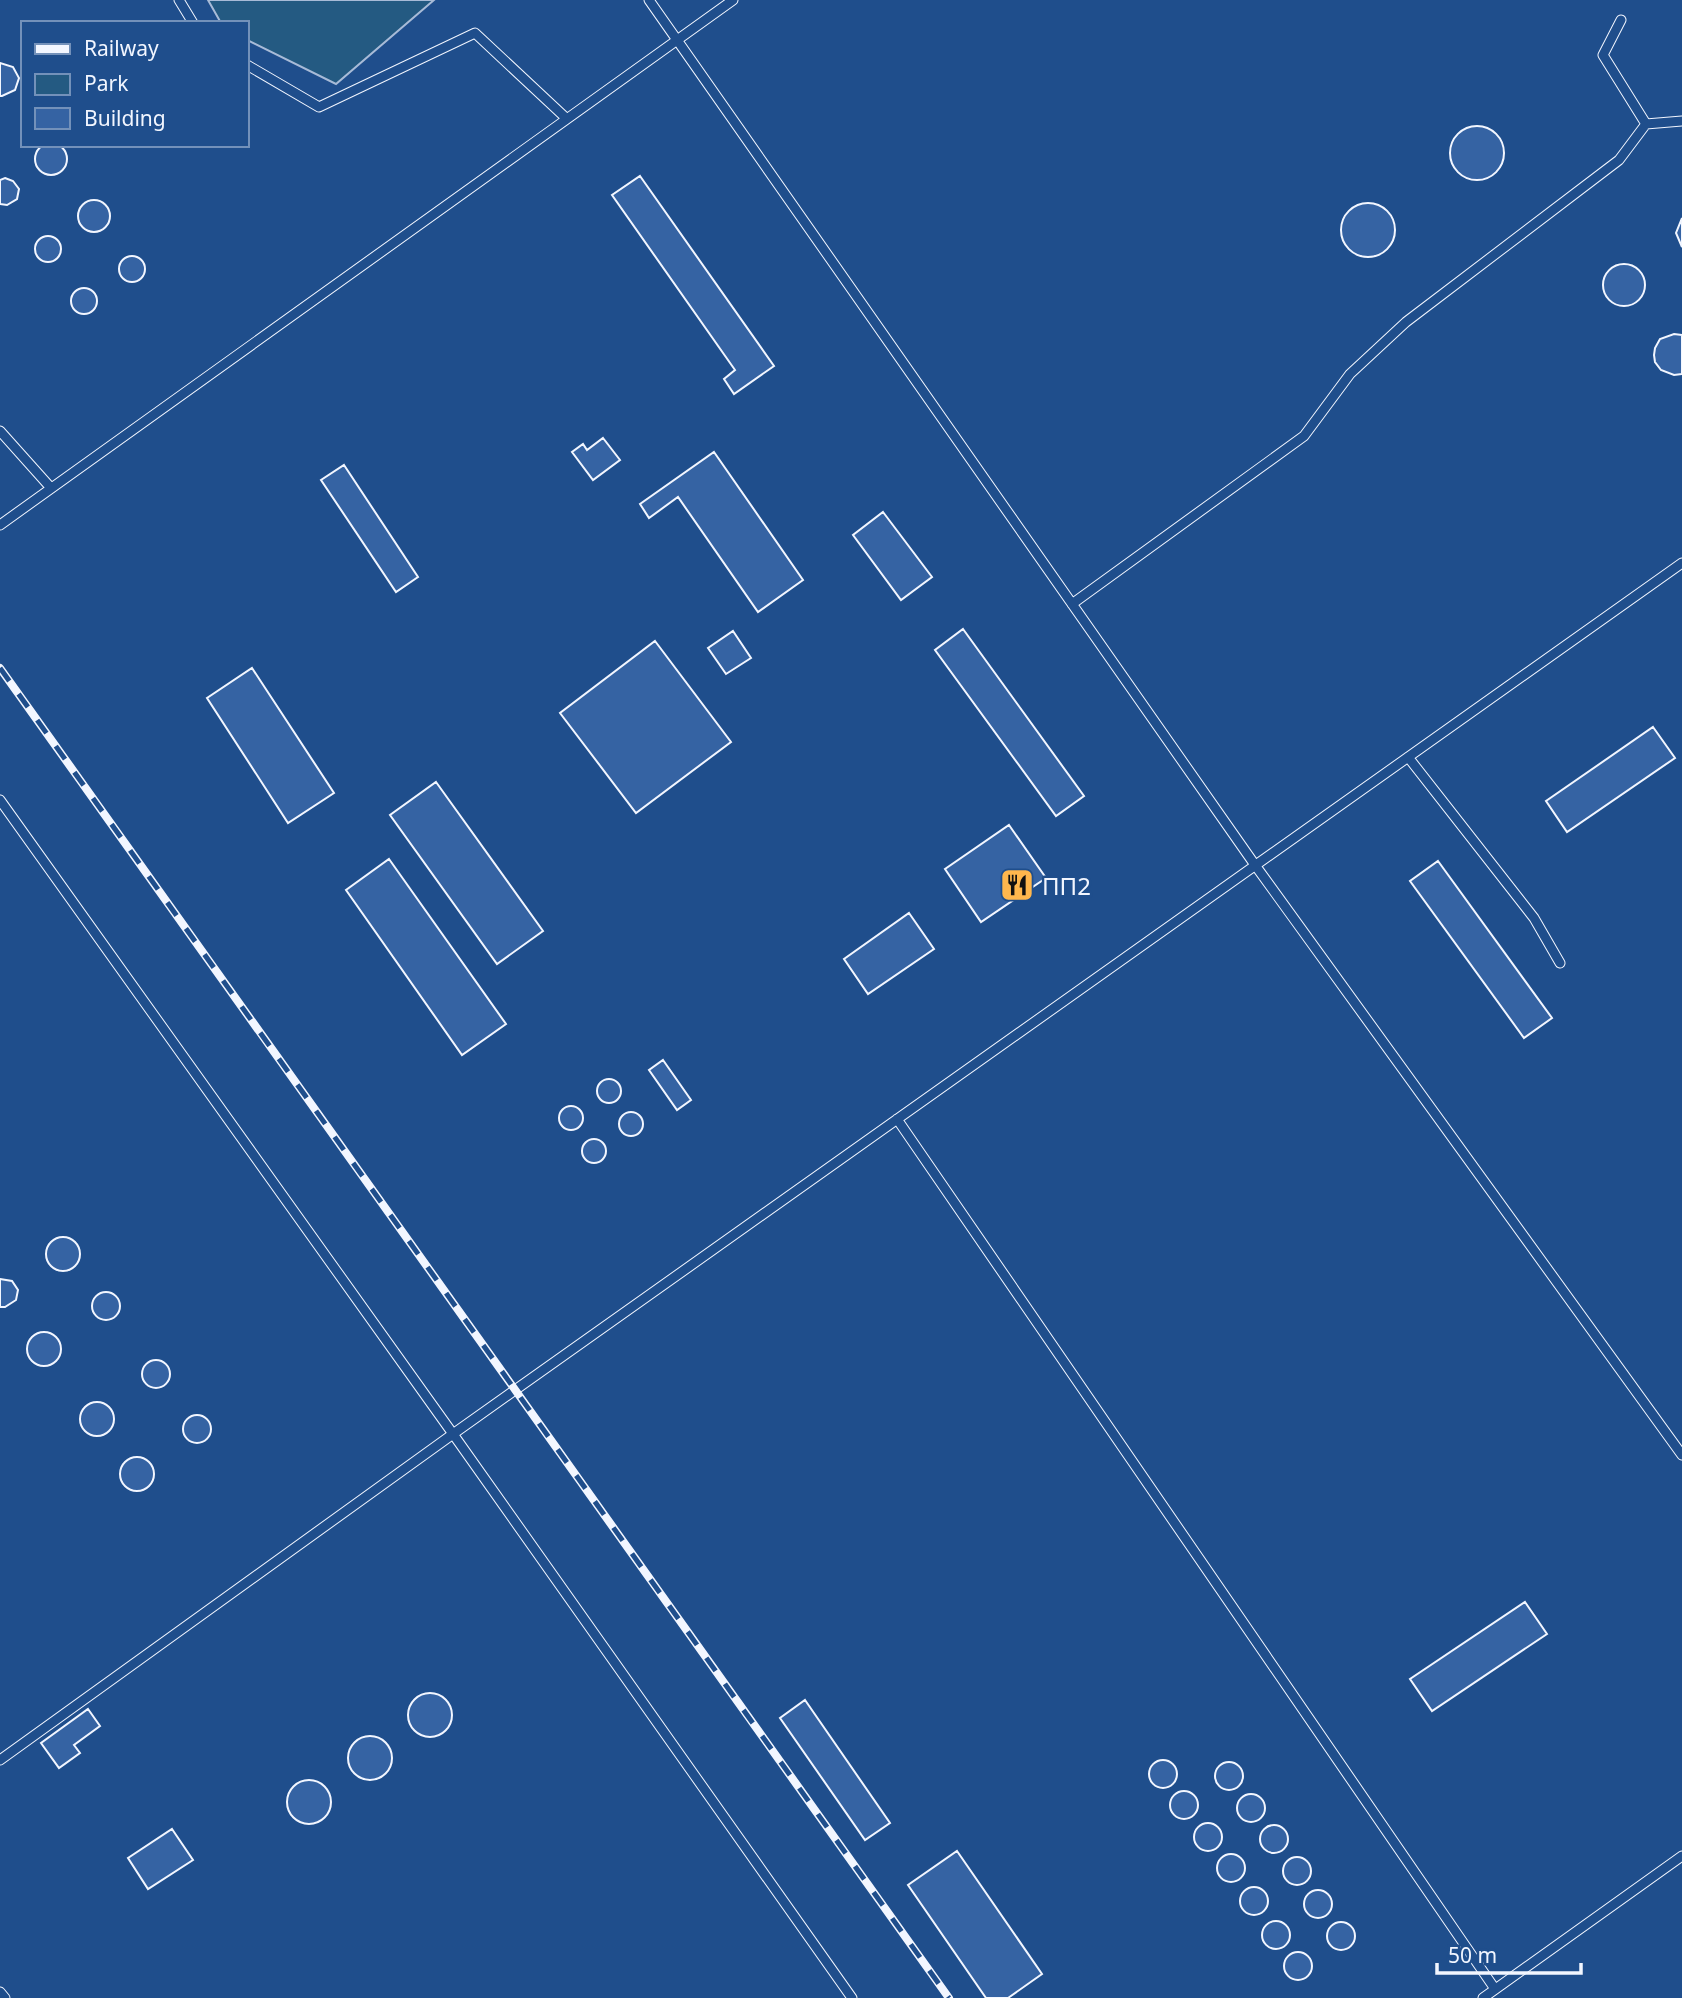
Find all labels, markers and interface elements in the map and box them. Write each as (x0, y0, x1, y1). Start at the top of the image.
legend (21, 21, 248, 147)
text: Railway (84, 34, 159, 62)
text: Park (84, 69, 129, 97)
text: Building (84, 104, 166, 132)
restaurant icon: ПП2 (998, 866, 1036, 904)
place label: ПП2 (1042, 869, 1091, 902)
scale bar (1437, 1932, 1580, 1976)
text: 50 m (1448, 1941, 1497, 1969)

